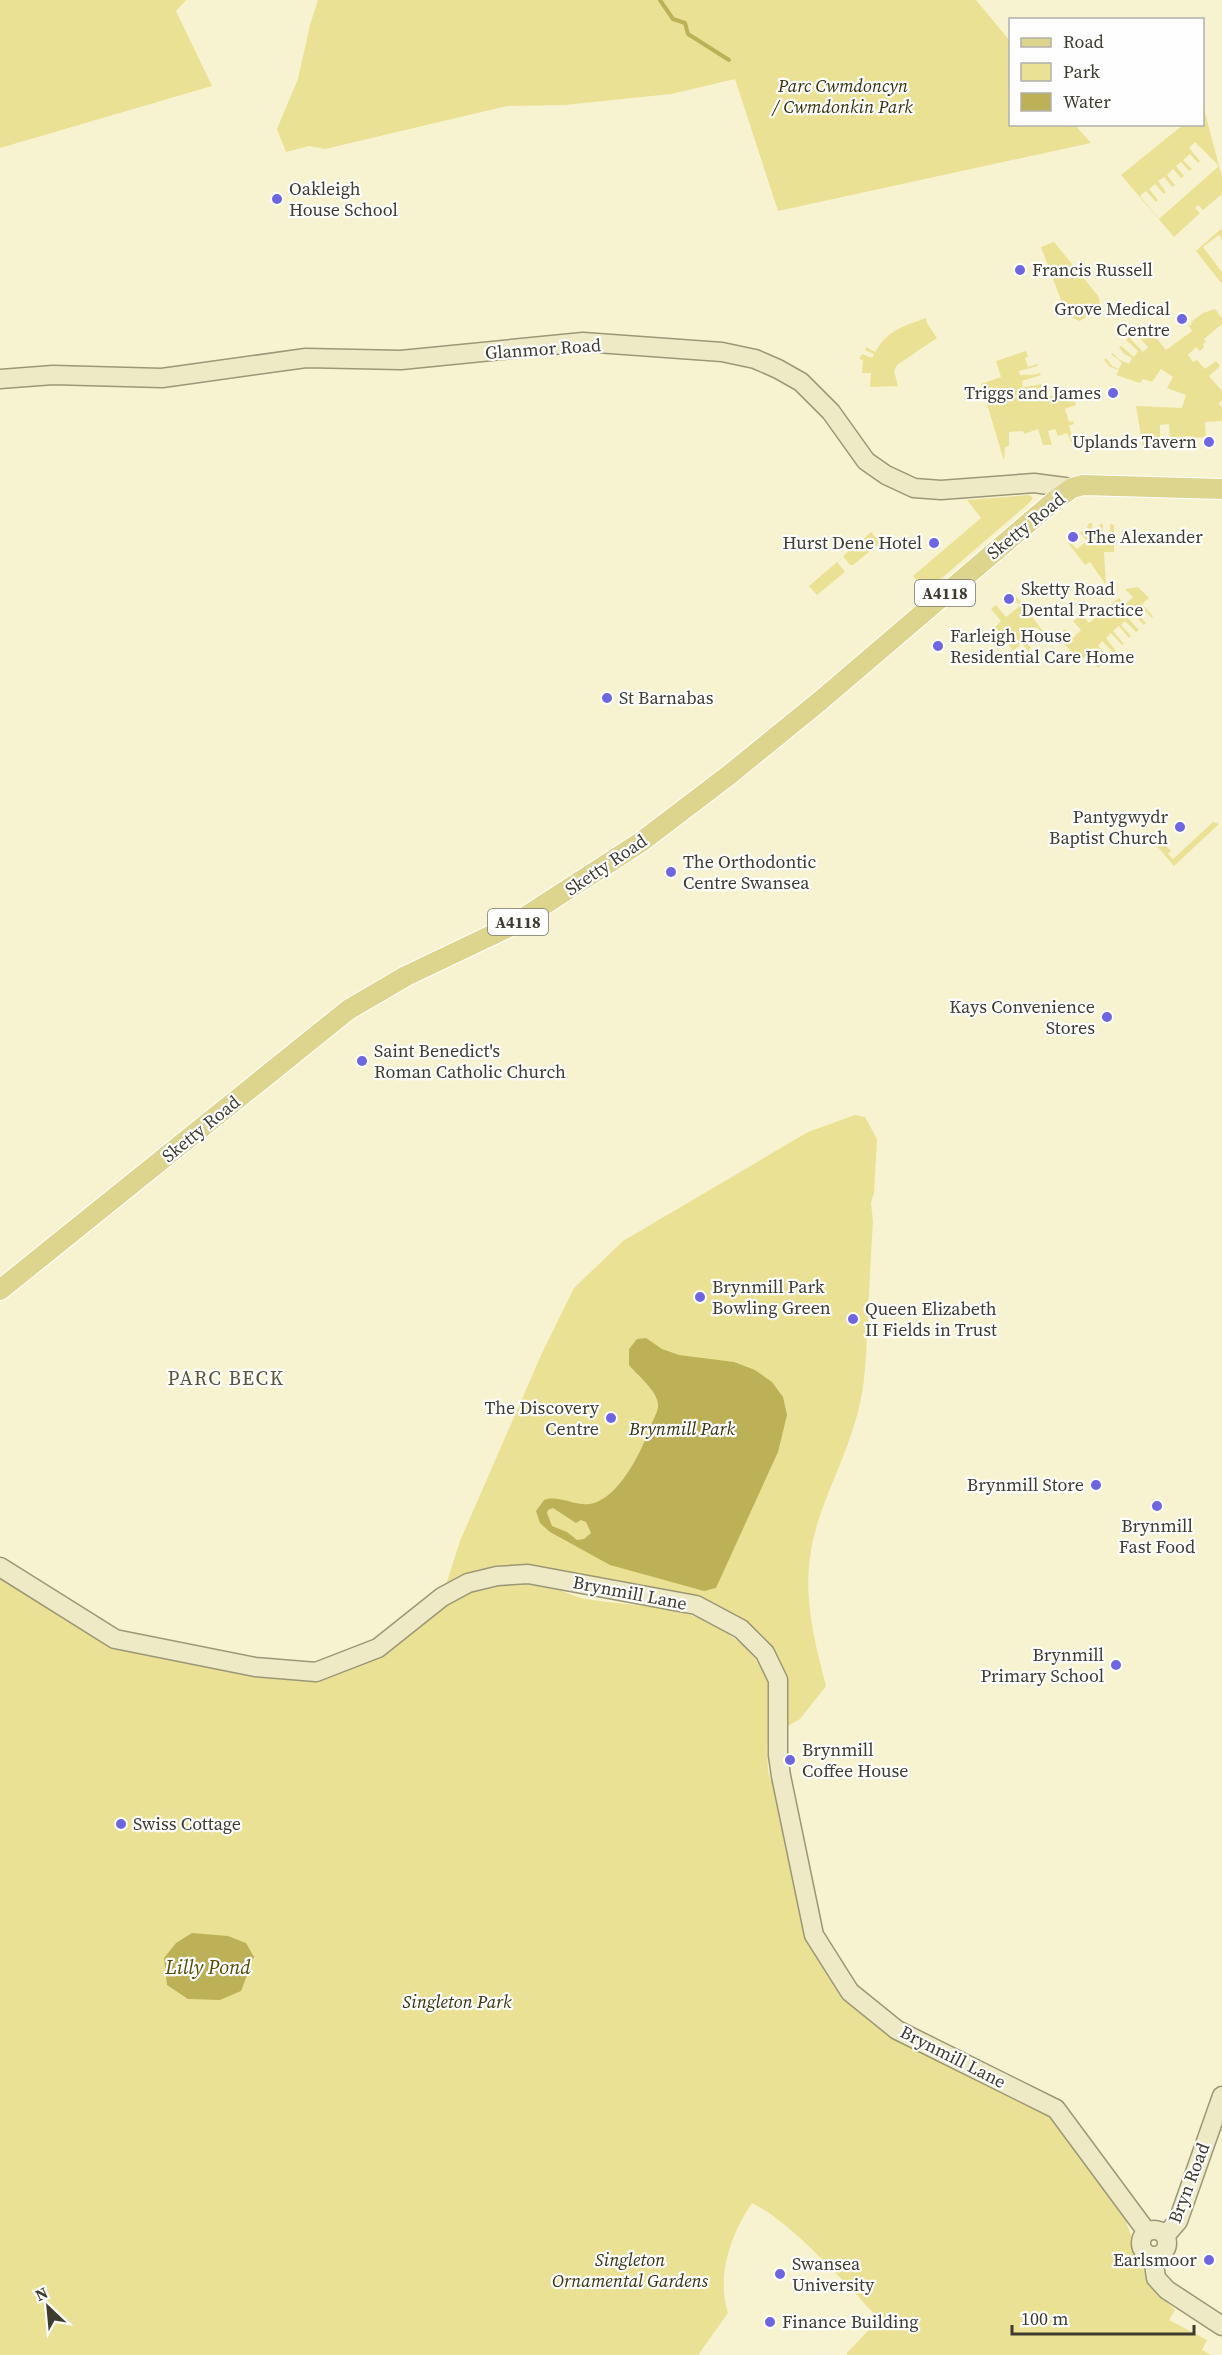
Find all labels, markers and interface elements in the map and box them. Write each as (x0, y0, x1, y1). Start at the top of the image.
legend (1009, 18, 1204, 126)
text: Road (1063, 29, 1104, 54)
text: Park (1063, 59, 1100, 84)
park label: Parc Cwmdoncyn / Cwmdonkin Park (771, 73, 913, 119)
text: Water (1063, 89, 1111, 114)
place label: Oakleigh House School (289, 176, 398, 222)
marker: Oakleigh House School (270, 192, 284, 206)
place label: Francis Russell (1032, 257, 1153, 282)
marker: Francis Russell (1013, 263, 1027, 277)
place label: Grove Medical Centre (1054, 296, 1170, 342)
marker: Grove Medical Centre (1175, 312, 1189, 326)
street label: Glanmor Road (484, 332, 602, 365)
place label: Triggs and James (964, 380, 1101, 405)
marker: Triggs and James (1106, 386, 1120, 400)
place label: Uplands Tavern (1072, 429, 1197, 454)
marker: Uplands Tavern (1202, 435, 1216, 449)
street label: Sketty Road (981, 486, 1070, 565)
place label: The Alexander (1085, 524, 1203, 549)
place label: Hurst Dene Hotel (782, 530, 922, 555)
marker: The Alexander (1066, 530, 1080, 544)
marker: Hurst Dene Hotel (927, 536, 941, 550)
place label: Sketty Road Dental Practice (1021, 576, 1143, 622)
road number: A4118 (915, 580, 975, 606)
marker: Sketty Road Dental Practice (1002, 592, 1016, 606)
place label: Farleigh House Residential Care Home (950, 623, 1134, 669)
marker: Farleigh House Residential Care Home (931, 639, 945, 653)
place label: St Barnabas (619, 685, 714, 710)
marker: St Barnabas (600, 691, 614, 705)
place label: Pantygwydr Baptist Church (1049, 804, 1168, 850)
marker: Pantygwydr Baptist Church (1173, 820, 1187, 834)
street label: Sketty Road (560, 828, 652, 901)
place label: The Orthodontic Centre Swansea (683, 849, 816, 895)
marker: The Orthodontic Centre Swansea (664, 865, 678, 879)
road number: A4118 (488, 909, 548, 935)
place label: Kays Convenience Stores (949, 994, 1095, 1040)
marker: Kays Convenience Stores (1100, 1010, 1114, 1024)
place label: Saint Benedict's Roman Catholic Church (374, 1038, 566, 1084)
marker: Saint Benedict's Roman Catholic Church (355, 1054, 369, 1068)
street label: Sketty Road (156, 1089, 245, 1168)
place label: Brynmill Park Bowling Green (712, 1274, 831, 1320)
marker: Brynmill Park Bowling Green (693, 1290, 707, 1304)
place label: Queen Elizabeth II Fields in Trust (865, 1296, 997, 1342)
marker: Queen Elizabeth II Fields in Trust (846, 1312, 860, 1326)
district label: PARC BECK (167, 1364, 285, 1392)
place label: The Discovery Centre (484, 1395, 600, 1441)
marker: The Discovery Centre (604, 1411, 618, 1425)
park label: Brynmill Park (628, 1416, 735, 1441)
place label: Brynmill Store (967, 1472, 1084, 1497)
marker: Brynmill Store (1089, 1478, 1103, 1492)
marker: Brynmill Fast Food (1150, 1499, 1164, 1513)
place label: Brynmill Fast Food (1119, 1513, 1195, 1559)
street label: Brynmill Lane (571, 1569, 689, 1616)
place label: Brynmill Primary School (981, 1642, 1104, 1688)
marker: Brynmill Primary School (1109, 1658, 1123, 1672)
place label: Brynmill Coffee House (802, 1737, 908, 1783)
marker: Brynmill Coffee House (783, 1753, 797, 1767)
place label: Swiss Cottage (133, 1811, 241, 1836)
marker: Swiss Cottage (114, 1817, 128, 1831)
water label: Lilly Pond (164, 1953, 251, 1981)
park label: Singleton Park (403, 1989, 512, 2014)
street label: Brynmill Lane (896, 2019, 1010, 2094)
street label: Bryn Road (1162, 2139, 1215, 2227)
park label: Singleton Ornamental Gardens (552, 2247, 708, 2293)
place label: Earlsmoor (1113, 2247, 1197, 2272)
place label: Swansea University (792, 2251, 875, 2297)
marker: Earlsmoor (1202, 2253, 1216, 2267)
marker: Swansea University (773, 2267, 787, 2281)
north arrow (18, 2277, 78, 2337)
text: N (31, 2281, 52, 2306)
scale bar (1012, 2298, 1194, 2336)
text: 100 m (1021, 2306, 1068, 2331)
place label: Finance Building (782, 2309, 919, 2334)
marker: Finance Building (763, 2315, 777, 2329)

